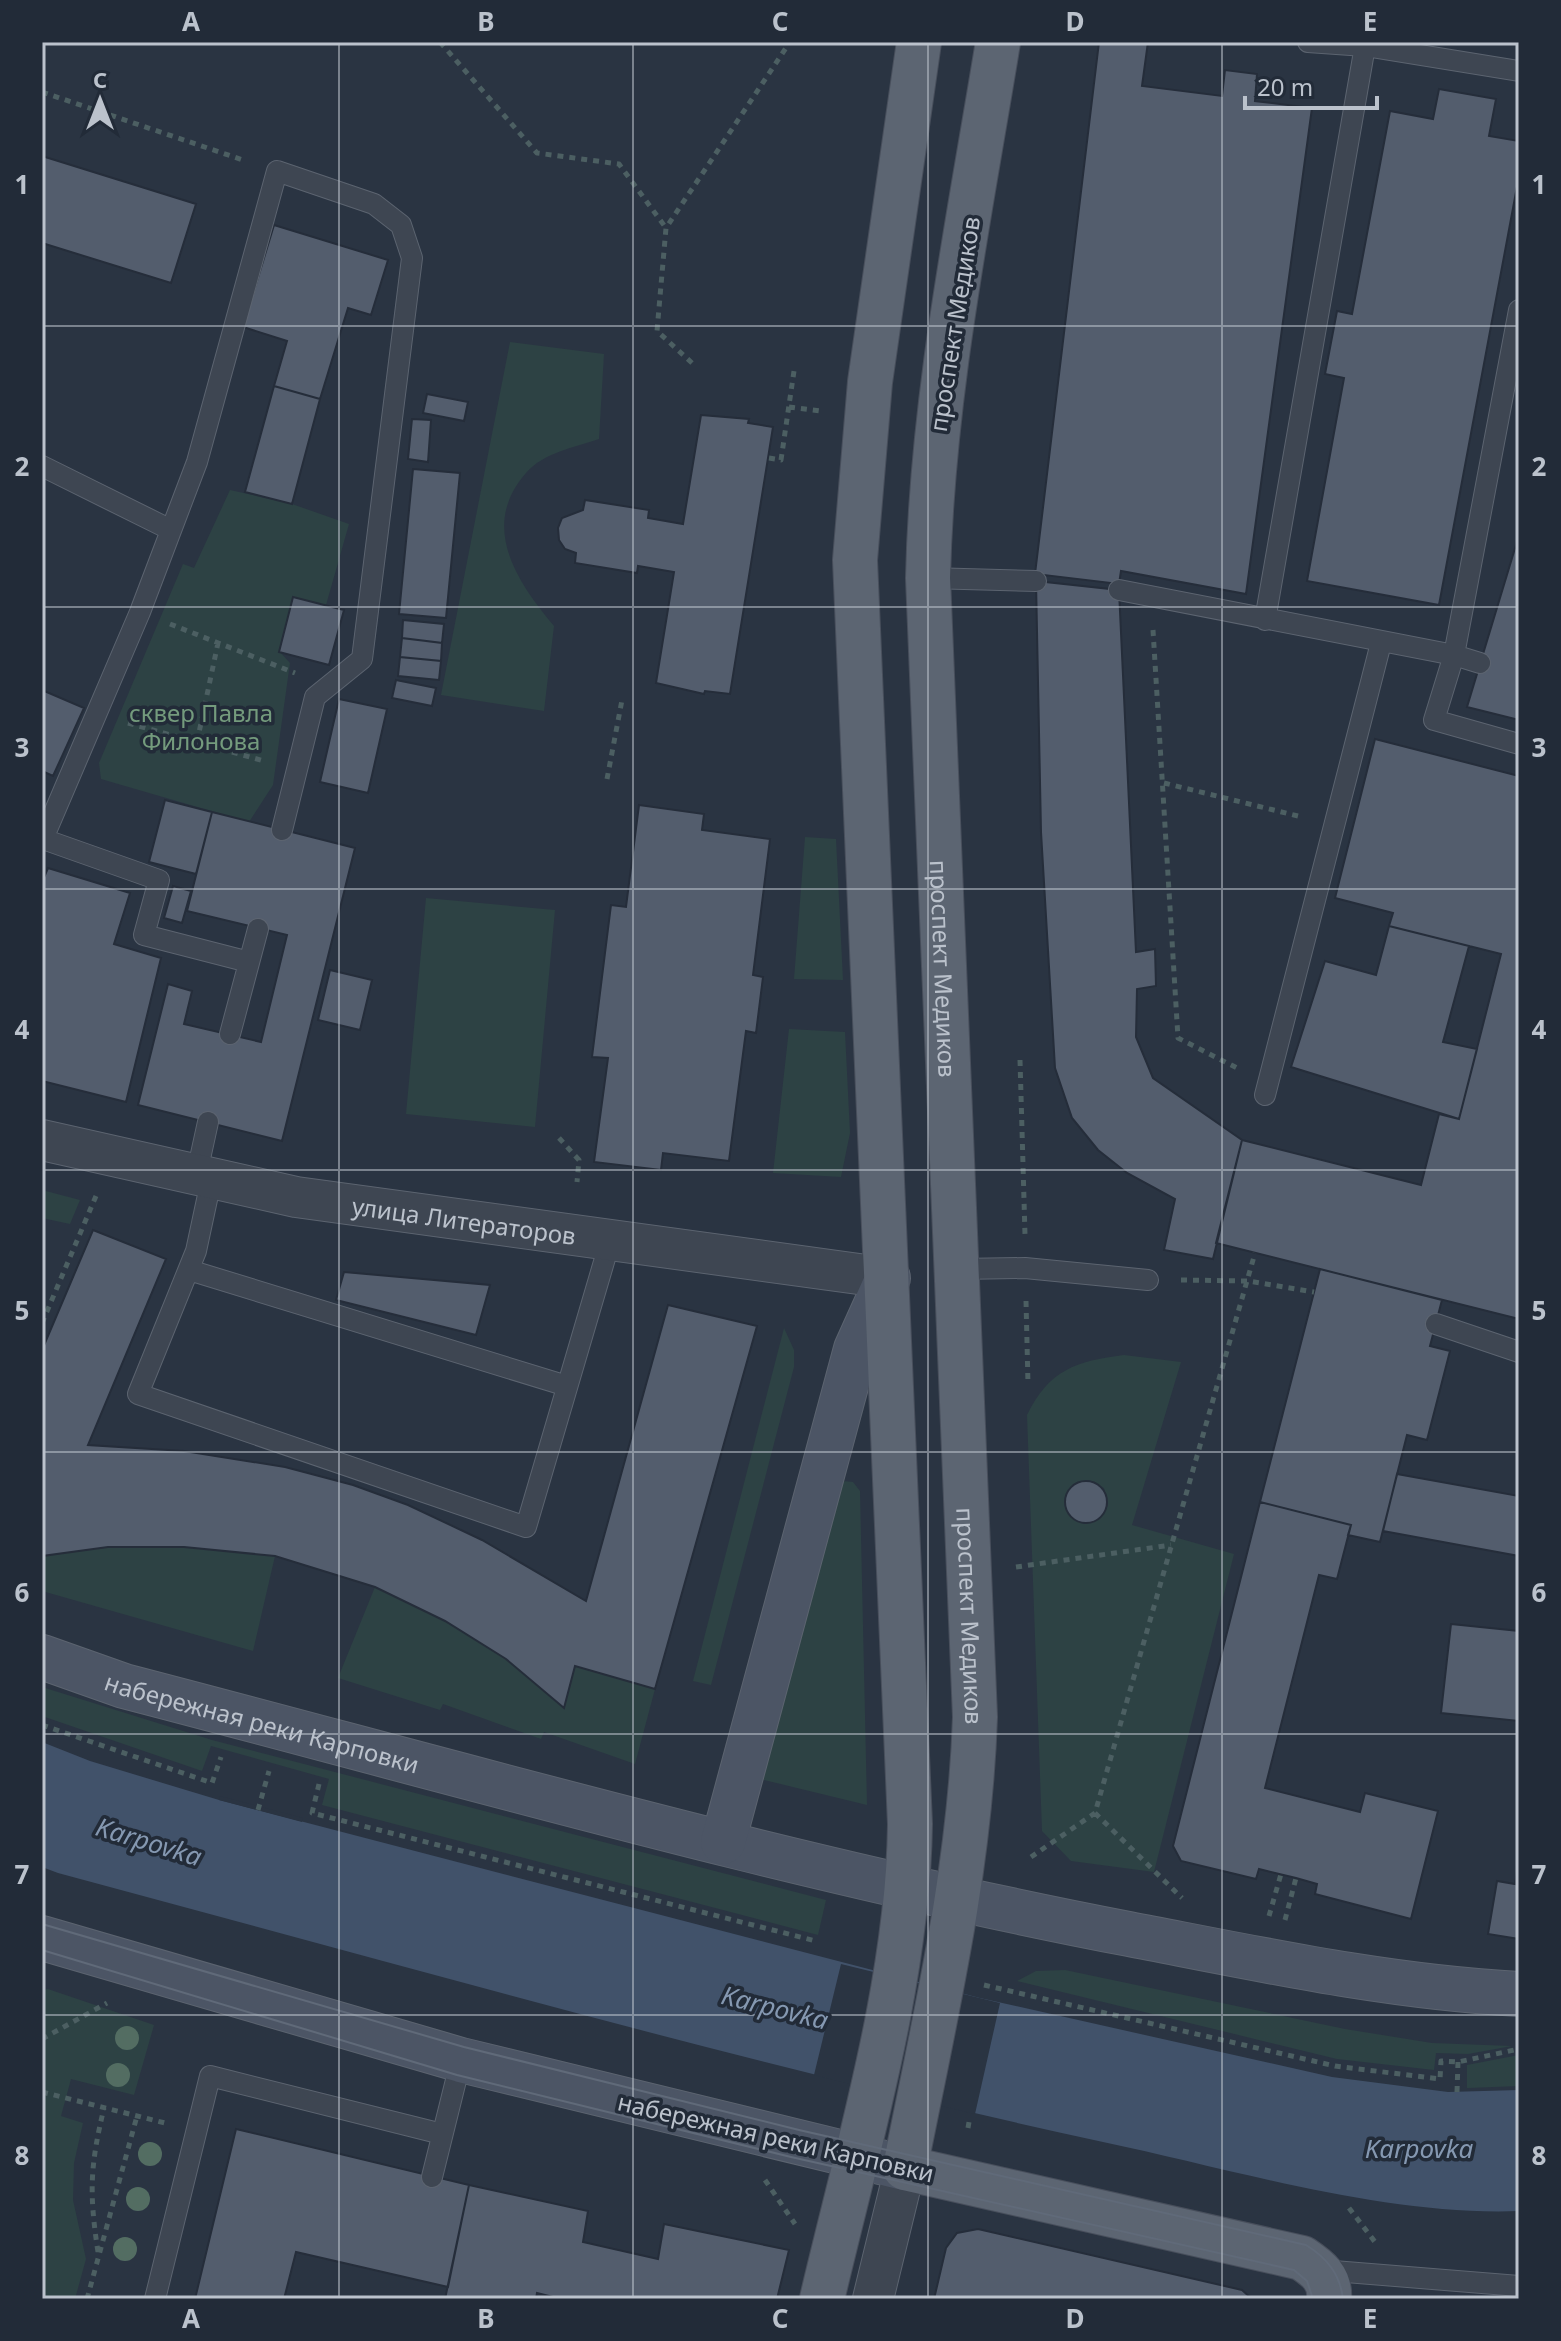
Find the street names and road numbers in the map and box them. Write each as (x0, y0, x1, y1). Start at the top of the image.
street label: проспект Медиков (921, 214, 987, 434)
street label: проспект Медиков (923, 859, 965, 1078)
street label: улица Литераторов (350, 1188, 578, 1252)
street label: проспект Медиков (950, 1507, 992, 1725)
street label: набережная реки Карповки (101, 1664, 423, 1780)
street label: набережная реки Карповки (615, 2085, 937, 2189)

